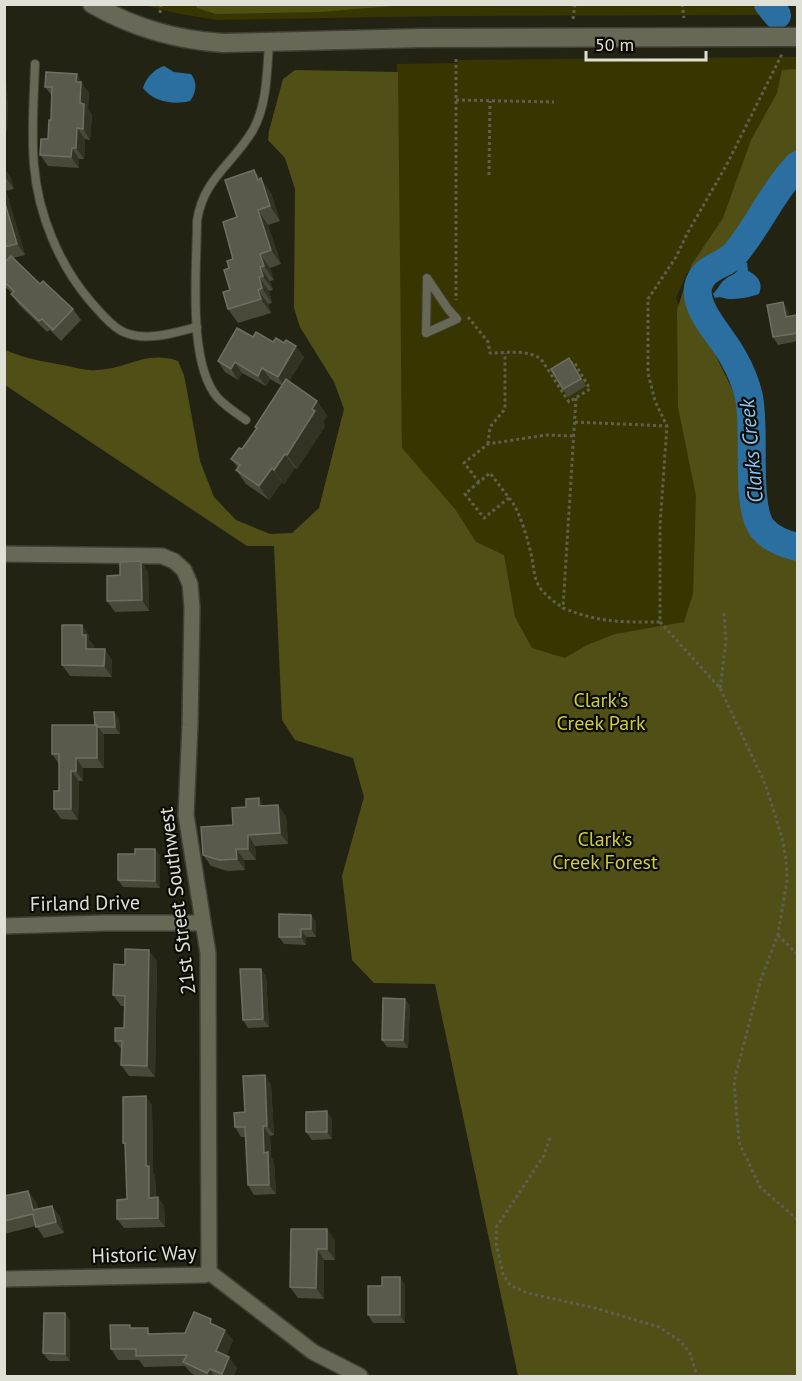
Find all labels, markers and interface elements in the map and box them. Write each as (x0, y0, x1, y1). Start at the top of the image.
scale bar (586, 24, 706, 62)
text: 50 m (595, 33, 634, 56)
water label: Clarks Creek (733, 396, 769, 504)
park label: Clark's Creek Park (556, 687, 646, 736)
street label: 21st Street Southwest (153, 806, 201, 996)
park label: Clark's Creek Forest (552, 826, 658, 875)
street label: Firland Drive (30, 889, 140, 917)
street label: Historic Way (91, 1239, 198, 1269)

